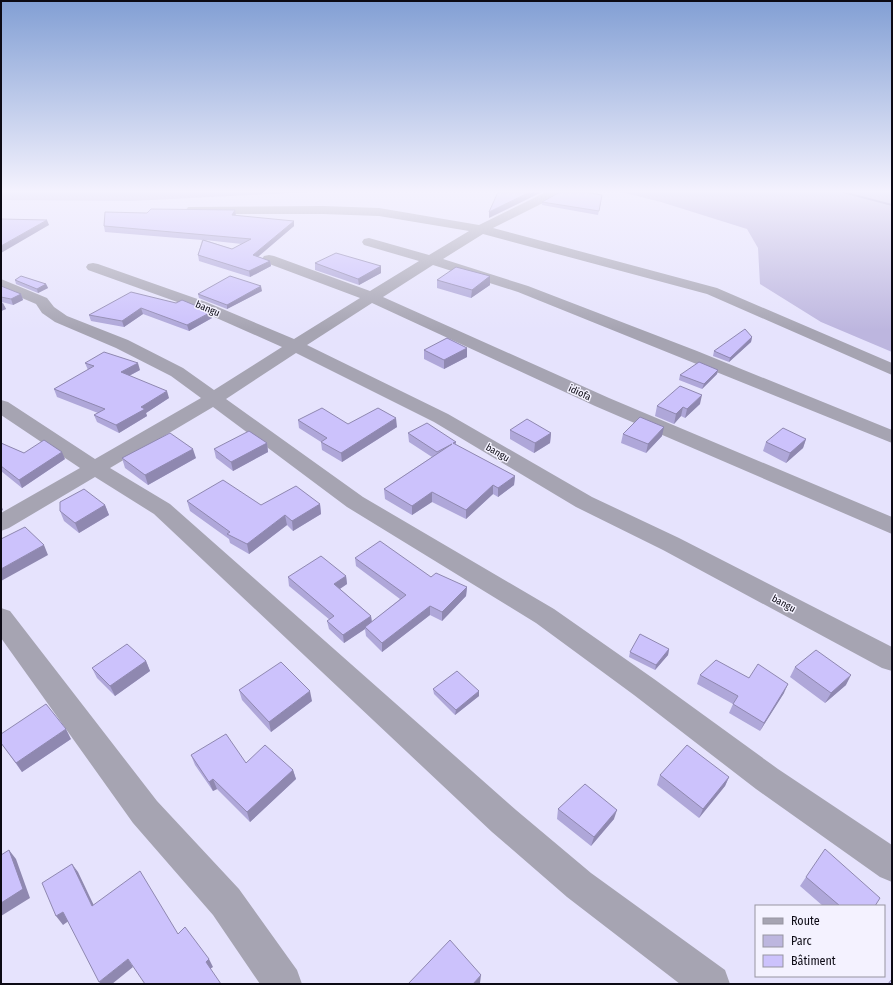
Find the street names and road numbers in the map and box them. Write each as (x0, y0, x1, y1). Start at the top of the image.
street label: bangu (194, 298, 222, 319)
street label: idiofa (566, 383, 593, 403)
street label: bangu (484, 441, 511, 464)
street label: bangu (770, 593, 797, 615)

